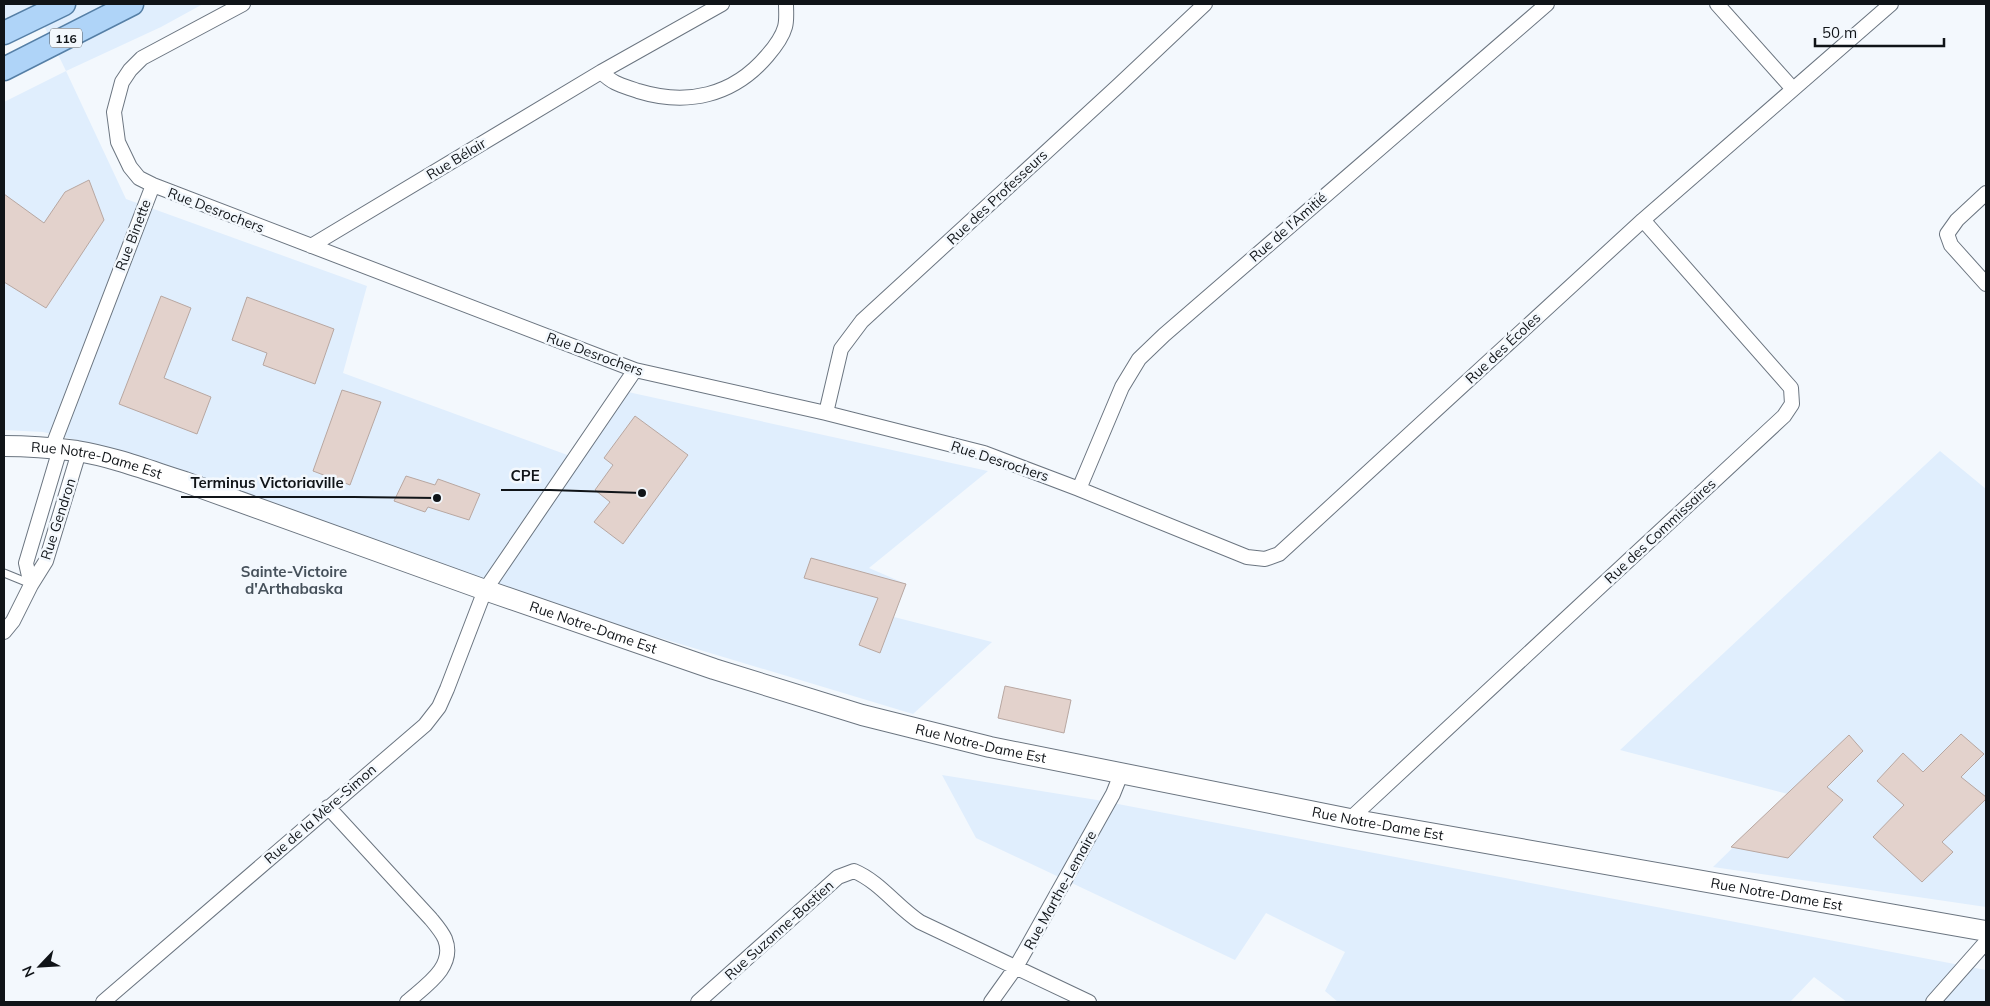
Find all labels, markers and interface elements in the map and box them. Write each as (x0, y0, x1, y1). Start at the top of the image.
scale bar (1815, 15, 1944, 47)
text: 50 m (1822, 23, 1857, 42)
road number: 116 (50, 28, 82, 48)
street label: Rue Bélair (423, 134, 490, 184)
street label: Rue des Professeurs (943, 146, 1051, 248)
street label: Rue Desrochers (165, 183, 267, 237)
street label: Rue de l'Amitié (1246, 188, 1330, 266)
street label: Rue Binette (111, 197, 155, 273)
street label: Rue des Écoles (1462, 308, 1544, 387)
street label: Rue Desrochers (544, 328, 646, 380)
street label: Rue Desrochers (949, 437, 1051, 485)
street label: Rue Notre-Dame Est (31, 438, 164, 483)
callout: CPE (501, 460, 550, 490)
text: CPE (510, 466, 540, 485)
callout: Terminus Victoriaville (181, 467, 354, 497)
text: Terminus Victoriaville (190, 473, 344, 492)
street label: Rue des Commissaires (1601, 475, 1719, 587)
street label: Rue Gendron (36, 476, 80, 562)
district label: Sainte-Victoire d'Arthabaska (241, 562, 347, 598)
street label: Rue Notre-Dame Est (527, 597, 659, 658)
street label: Rue Notre-Dame Est (914, 720, 1048, 767)
street label: Rue de la Mère-Simon (260, 760, 380, 868)
street label: Rue Notre-Dame Est (1310, 803, 1445, 844)
street label: Rue Marthe-Lemaire (1020, 827, 1100, 953)
street label: Rue Notre-Dame Est (1709, 874, 1844, 915)
street label: Rue Suzanne-Bastien (721, 876, 837, 984)
north arrow (15, 941, 65, 991)
text: N (18, 963, 39, 980)

